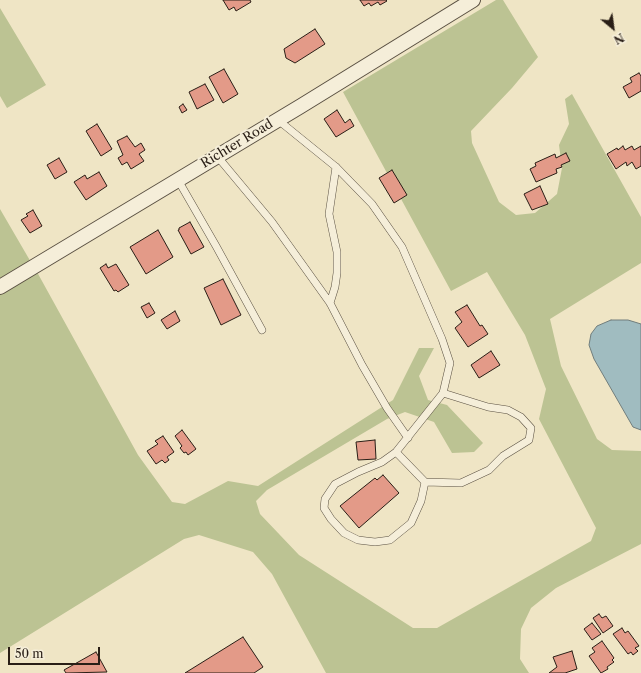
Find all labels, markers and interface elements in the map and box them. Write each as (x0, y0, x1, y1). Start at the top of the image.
north arrow (593, 8, 633, 48)
text: N (611, 30, 626, 47)
street label: Richter Road (198, 116, 276, 172)
scale bar (10, 639, 102, 665)
text: 50 m (15, 646, 44, 661)

